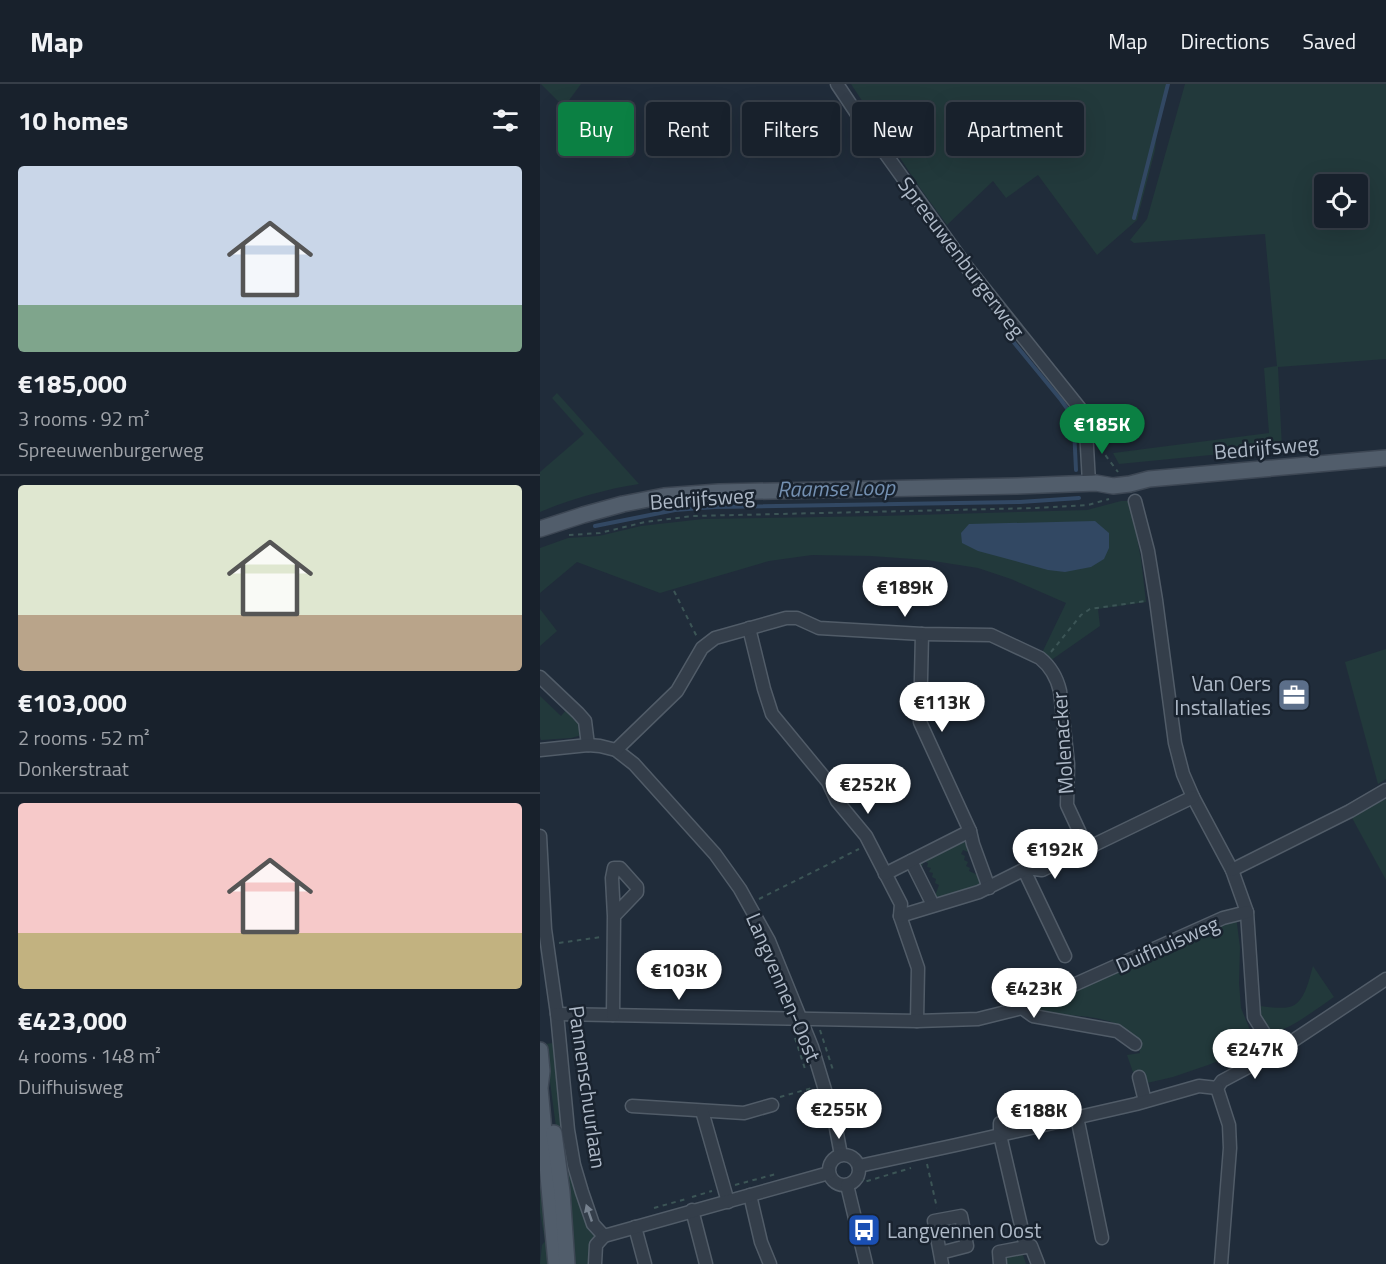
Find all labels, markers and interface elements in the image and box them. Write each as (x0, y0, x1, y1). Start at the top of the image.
text: Map (30, 20, 84, 63)
text: Map (1108, 25, 1148, 57)
text: Directions (1181, 25, 1270, 57)
text: Saved (1303, 25, 1356, 57)
text: 10 homes (18, 101, 128, 140)
chip: Buy (558, 102, 634, 156)
chip: Rent (646, 102, 730, 156)
chip: Filters (742, 102, 840, 156)
chip: New (852, 102, 934, 156)
chip: Apartment (946, 102, 1084, 156)
icon: filters (489, 104, 522, 137)
street label: Spreeuwenburgerweg (891, 170, 1034, 345)
map controls (1314, 174, 1368, 228)
button: locate (1314, 174, 1368, 228)
icon: home (216, 205, 324, 313)
text: €185,000 (18, 364, 127, 403)
text: 3 rooms · 92 m² (18, 403, 150, 434)
pin: €185K (1060, 404, 1144, 455)
text: €185K (1074, 408, 1130, 439)
street label: Bedrijfsweg (1212, 426, 1320, 468)
text: Spreeuwenburgerweg (18, 434, 204, 465)
water label: Raamse Loop (777, 470, 896, 506)
street label: Bedrijfsweg (648, 478, 756, 518)
icon: home (216, 524, 324, 632)
pin: €189K (863, 567, 947, 618)
text: €189K (877, 571, 933, 602)
place label: Van Oers Installaties (1174, 667, 1271, 723)
office icon: Van Oers Installaties (1276, 677, 1312, 713)
pin: €113K (900, 682, 984, 733)
text: €103,000 (18, 683, 127, 722)
text: €113K (914, 686, 970, 717)
street label: Molenacker (1042, 691, 1082, 795)
text: 2 rooms · 52 m² (18, 722, 150, 753)
text: Donkerstraat (18, 753, 129, 784)
pin: €252K (826, 764, 910, 815)
text: €252K (840, 768, 896, 799)
pin: €192K (1013, 829, 1097, 880)
text: €192K (1027, 833, 1083, 864)
icon: home (216, 842, 324, 950)
street label: Duifhuisweg (1110, 907, 1224, 981)
street label: Langvennen-Oost (738, 908, 830, 1067)
pin: €103K (637, 950, 721, 1001)
text: €103K (651, 954, 707, 985)
pin: €423K (992, 968, 1076, 1019)
text: €423K (1006, 972, 1062, 1003)
text: €423,000 (18, 1001, 127, 1040)
street label: Pannenschuurlaan (561, 1003, 615, 1171)
pin: €247K (1213, 1029, 1297, 1080)
text: €247K (1227, 1033, 1283, 1064)
text: 4 rooms · 148 m² (18, 1040, 161, 1071)
text: Duifhuisweg (18, 1071, 123, 1102)
pin: €255K (797, 1089, 881, 1140)
pin: €188K (997, 1090, 1081, 1141)
text: €255K (811, 1093, 867, 1124)
text: €188K (1011, 1094, 1067, 1125)
one-way arrow (584, 1203, 594, 1221)
bus stop icon: Langvennen Oost (846, 1212, 882, 1248)
place label: Langvennen Oost (887, 1214, 1042, 1246)

